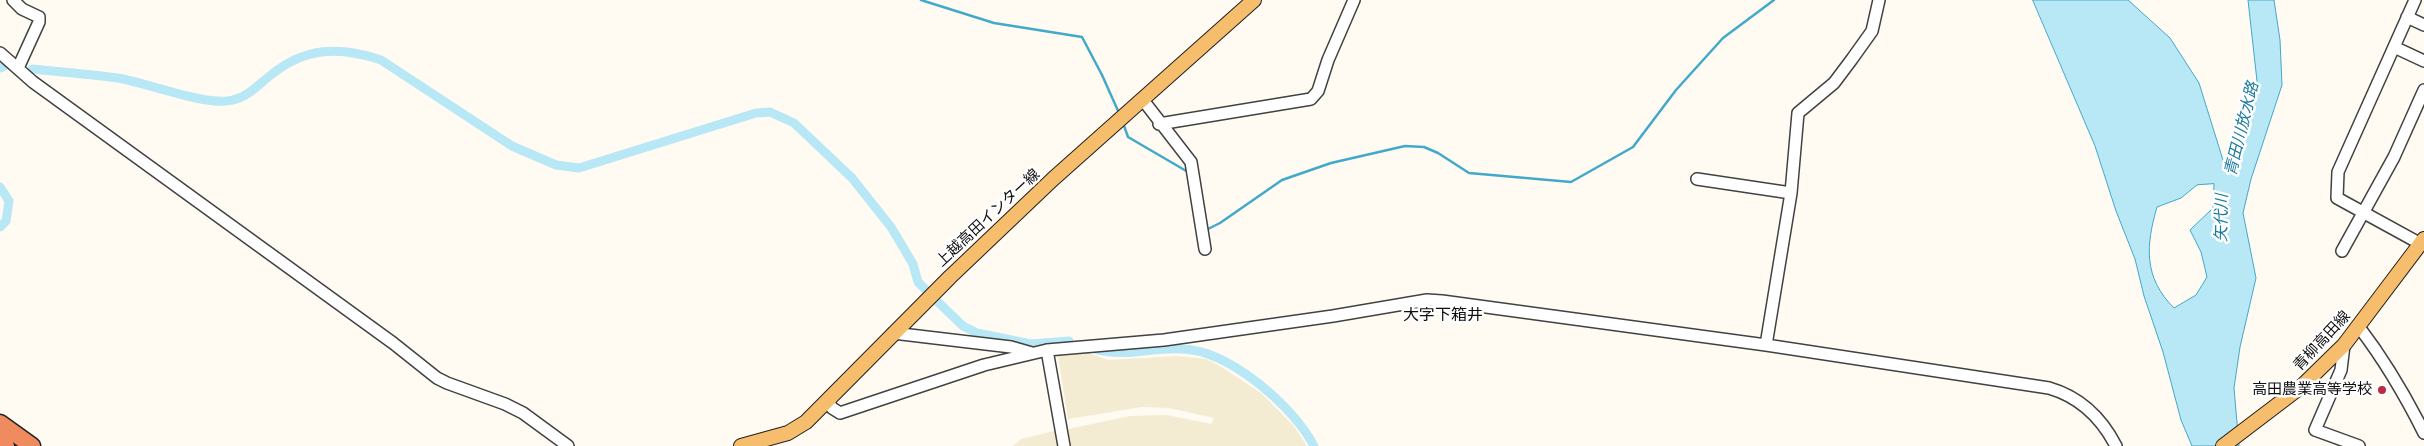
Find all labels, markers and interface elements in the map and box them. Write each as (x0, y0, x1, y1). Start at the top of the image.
water label: 青田川放水路 (2221, 80, 2263, 178)
street label: 上越高田インター線 (932, 165, 1044, 271)
water label: 矢代川 (2212, 194, 2232, 242)
district label: 大字下箱井 (1403, 305, 1483, 325)
street label: 青柳高田線 (2290, 307, 2354, 375)
place label: 高田農業高等学校 (2252, 381, 2372, 399)
marker: 高田農業高等学校 (2376, 384, 2388, 396)

